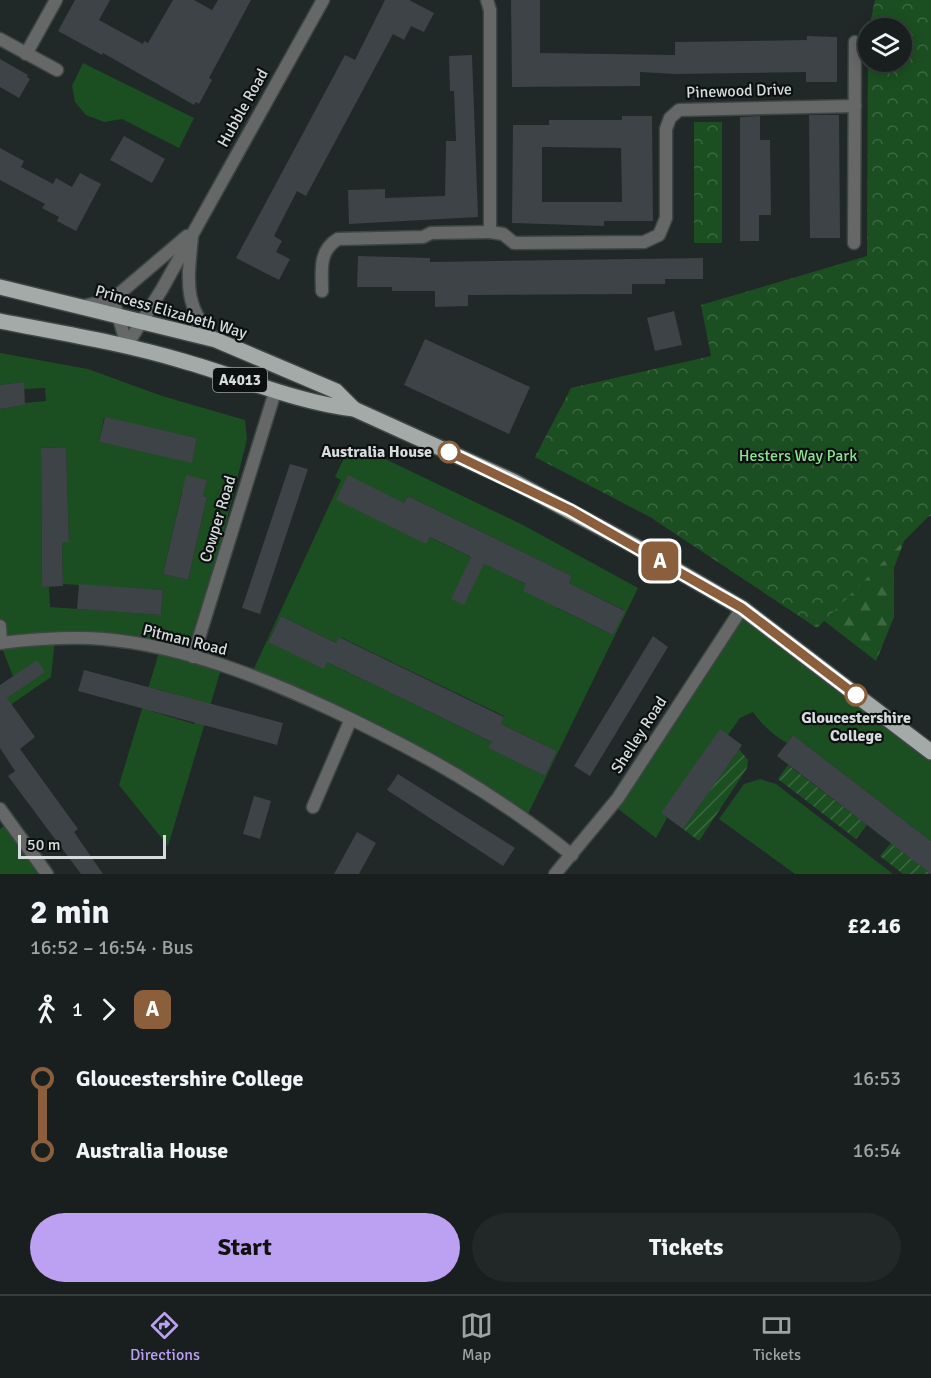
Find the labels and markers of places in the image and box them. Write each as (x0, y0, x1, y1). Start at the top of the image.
marker: Australia House (438, 441, 460, 463)
place label: Australia House (321, 442, 432, 462)
marker: Gloucestershire College (845, 684, 867, 706)
place label: Gloucestershire College (801, 708, 911, 746)

